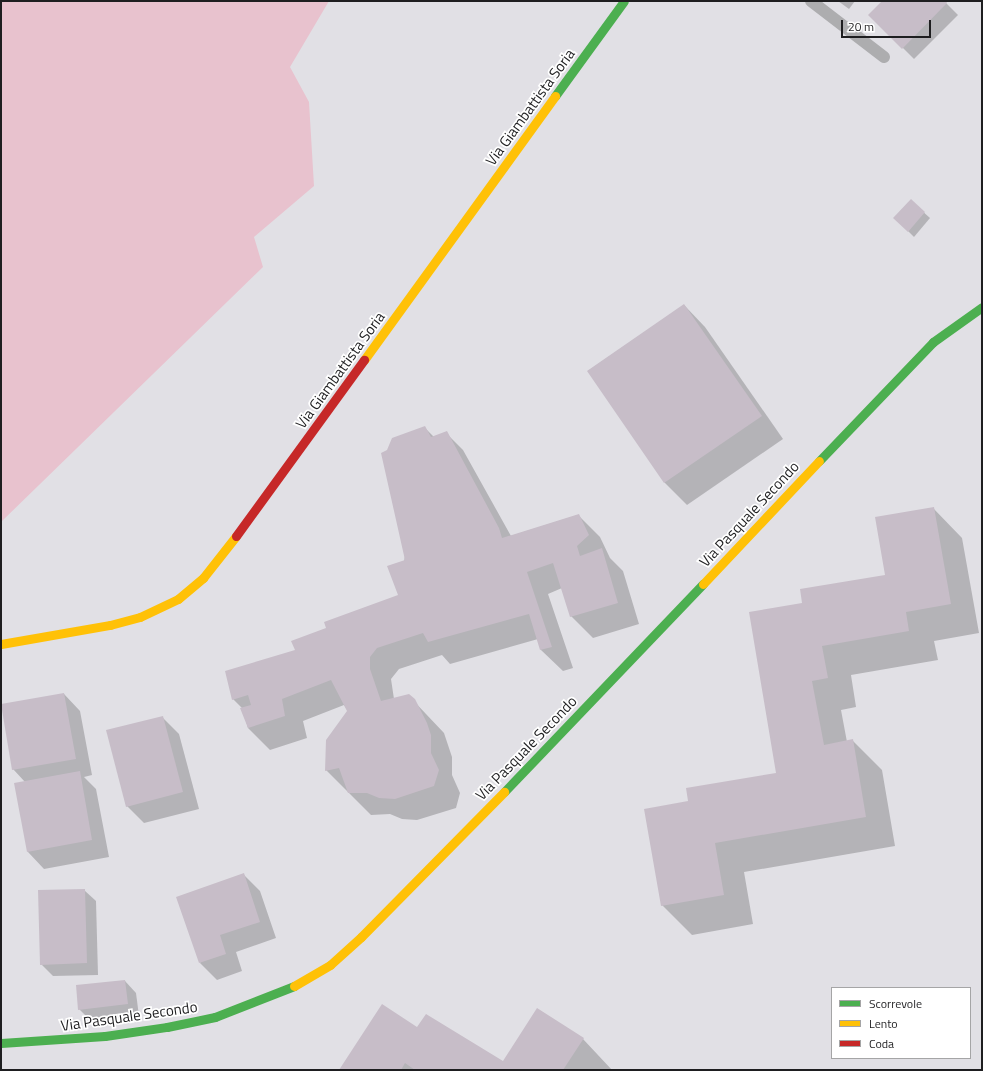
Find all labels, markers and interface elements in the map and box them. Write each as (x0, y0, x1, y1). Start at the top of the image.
scale bar (843, 12, 933, 38)
text: 20 m (848, 17, 874, 36)
street label: Via Giambattista Soria (482, 45, 578, 169)
street label: Via Giambattista Soria (292, 308, 388, 432)
street label: Via Pasquale Secondo (695, 457, 803, 571)
street label: Via Pasquale Secondo (472, 692, 580, 804)
legend (831, 987, 971, 1059)
text: Scorrevole (869, 994, 922, 1013)
street label: Via Pasquale Secondo (60, 997, 198, 1035)
text: Lento (869, 1014, 898, 1033)
text: Coda (869, 1034, 894, 1053)

